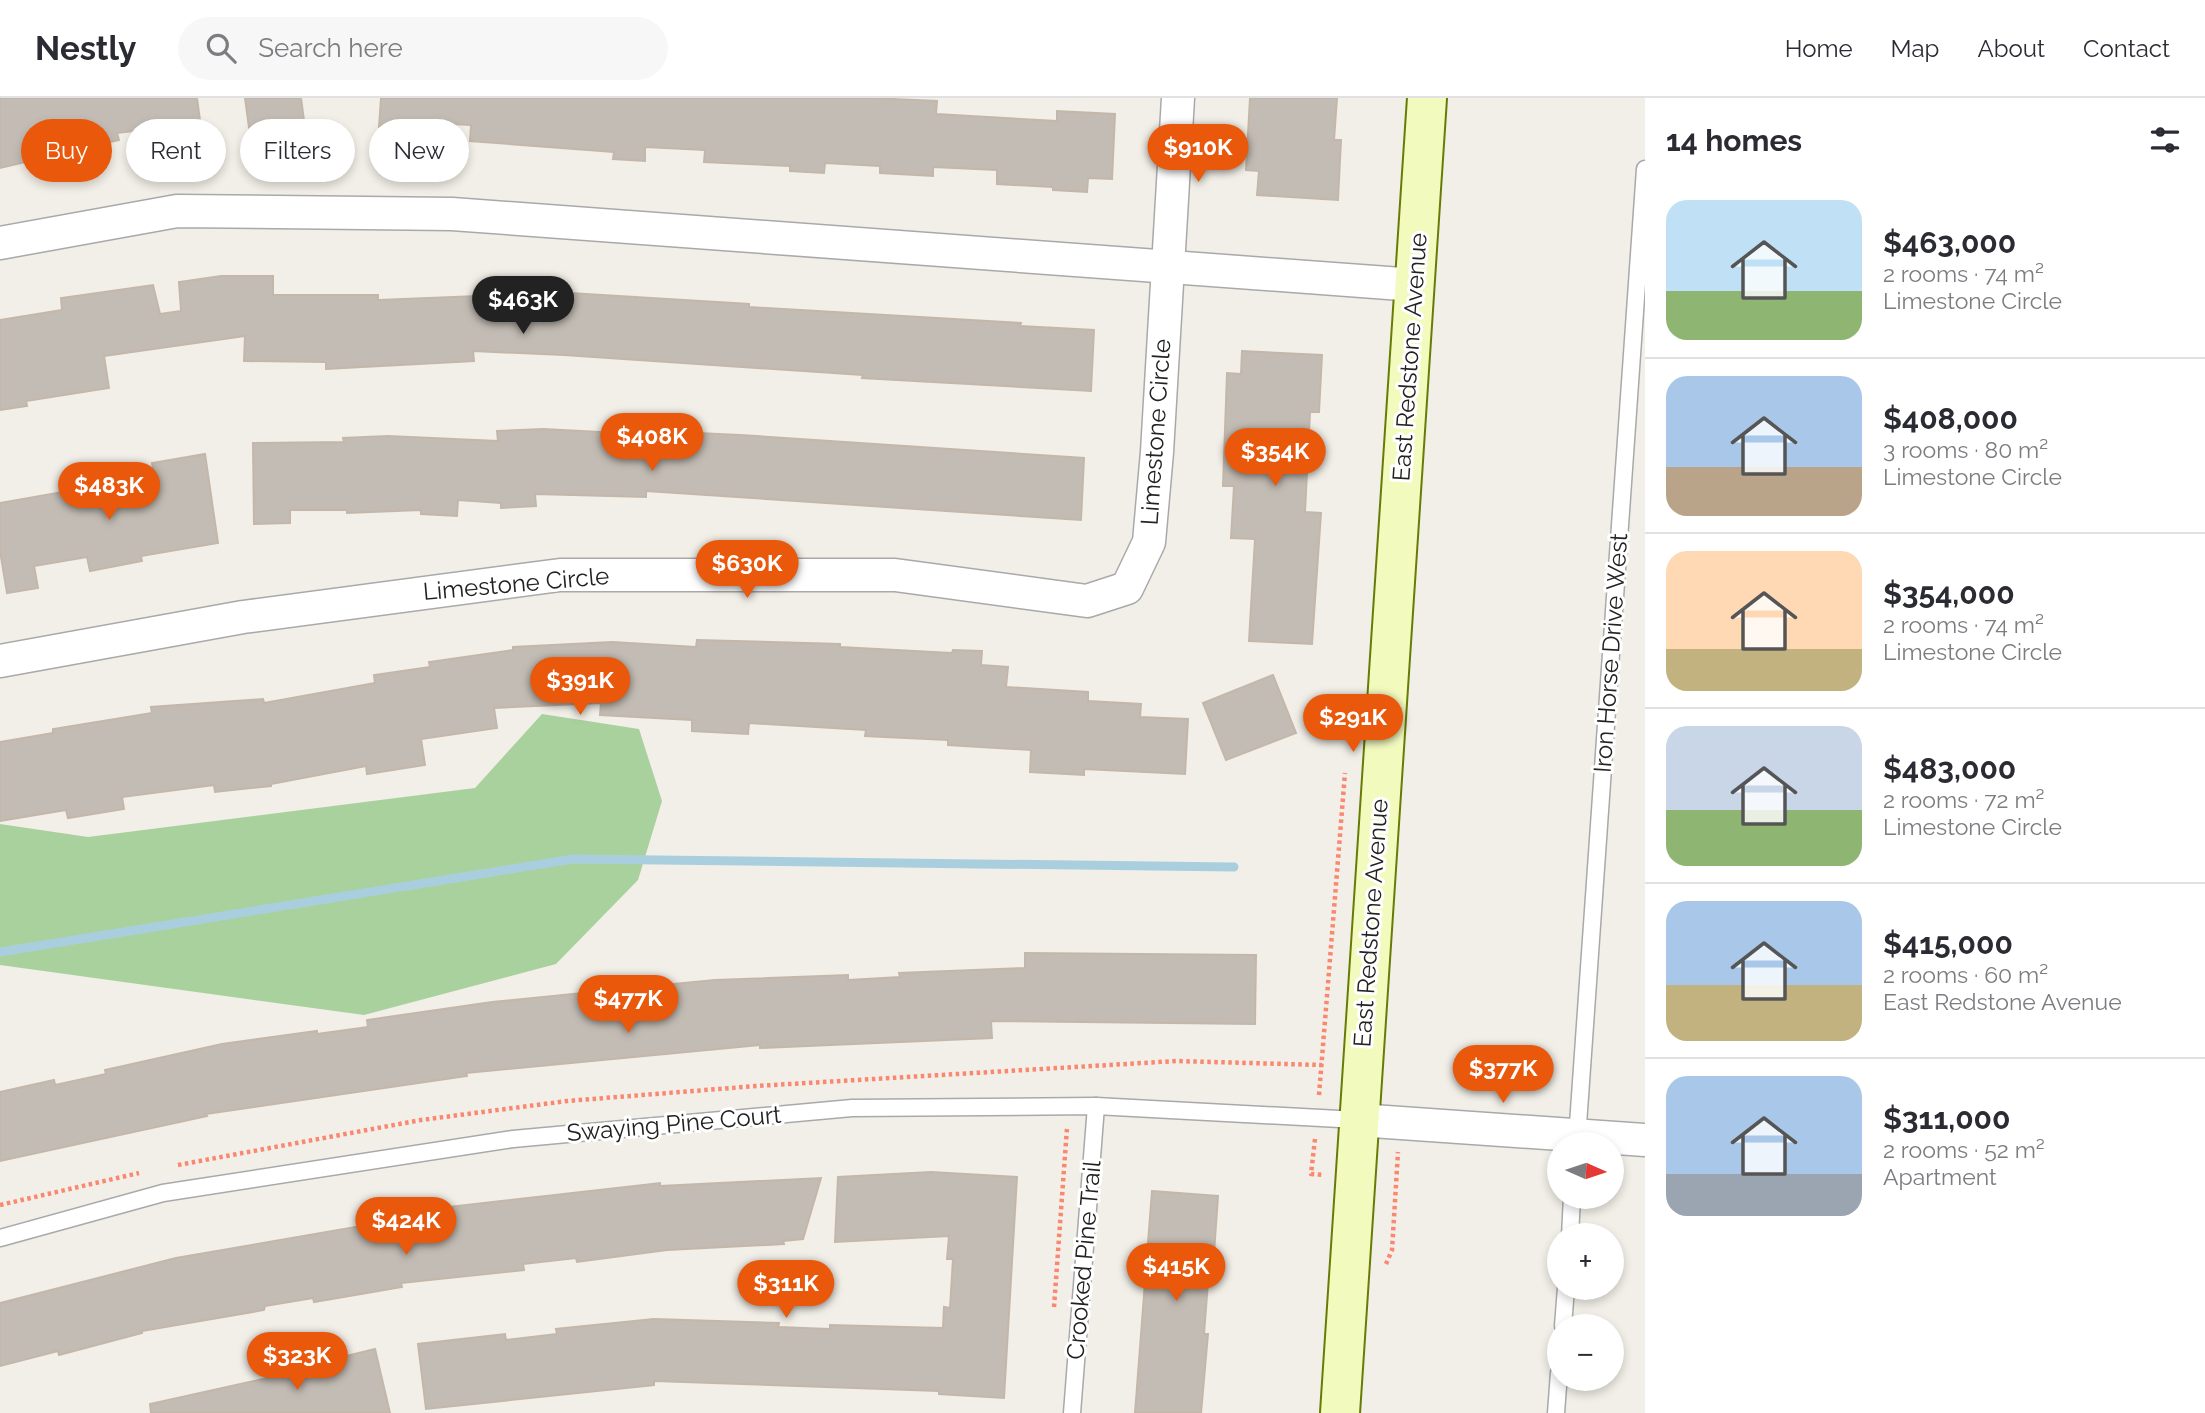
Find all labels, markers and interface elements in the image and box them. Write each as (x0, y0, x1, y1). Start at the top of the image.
search box (178, 17, 668, 80)
text: Nestly (35, 29, 136, 68)
icon: search (202, 29, 240, 67)
text: Search here (258, 33, 403, 63)
text: Home (1785, 34, 1853, 63)
text: Map (1891, 34, 1939, 63)
text: About (1977, 34, 2045, 63)
text: Contact (2083, 34, 2170, 63)
chip: Buy (21, 119, 112, 182)
chip: Rent (126, 119, 226, 182)
chip: Filters (240, 119, 355, 182)
chip: New (369, 119, 469, 182)
icon: filters (2146, 121, 2184, 159)
text: 14 homes (1666, 123, 1802, 158)
pin: $910K (1149, 125, 1247, 184)
text: $910K (1164, 133, 1233, 160)
text: $463,000 (1883, 225, 2016, 260)
icon: home (1722, 228, 1806, 312)
street label: East Redstone Avenue (1386, 232, 1433, 482)
text: 2 rooms · 74 m² (1883, 260, 2044, 287)
pin: $463K (474, 276, 572, 336)
text: $463K (488, 285, 558, 312)
text: Limestone Circle (1883, 287, 2062, 314)
street label: Limestone Circle (1135, 338, 1176, 526)
text: $408,000 (1883, 401, 2018, 436)
icon: home (1722, 404, 1806, 488)
pin: $408K (603, 414, 701, 473)
text: $408K (616, 422, 688, 449)
pin: $354K (1226, 428, 1324, 488)
text: 3 rooms · 80 m² (1883, 436, 2048, 463)
text: $354K (1241, 437, 1309, 464)
pin: $483K (60, 462, 158, 522)
text: Limestone Circle (1883, 463, 2062, 490)
text: $483K (74, 471, 144, 498)
street label: Iron Horse Drive West (1588, 532, 1633, 774)
pin: $630K (698, 540, 796, 600)
text: $630K (712, 549, 782, 576)
street label: Limestone Circle (422, 561, 610, 606)
text: $354,000 (1883, 576, 2015, 611)
icon: home (1722, 579, 1806, 663)
text: 2 rooms · 74 m² (1883, 611, 2044, 638)
text: Limestone Circle (1883, 638, 2062, 665)
pin: $391K (531, 658, 629, 717)
text: $391K (546, 666, 614, 693)
pin: $291K (1304, 694, 1402, 754)
text: $291K (1319, 703, 1387, 730)
text: $483,000 (1883, 751, 2016, 786)
icon: home (1722, 754, 1806, 838)
text: 2 rooms · 72 m² (1883, 786, 2044, 813)
street label: East Redstone Avenue (1347, 798, 1394, 1048)
text: Limestone Circle (1883, 813, 2062, 840)
text: $415,000 (1883, 926, 2013, 961)
icon: home (1722, 929, 1806, 1013)
text: 2 rooms · 60 m² (1883, 961, 2048, 988)
pin: $477K (579, 976, 677, 1035)
text: $477K (593, 984, 663, 1011)
text: East Redstone Avenue (1883, 988, 2122, 1015)
pin: $377K (1454, 1046, 1552, 1105)
text: $377K (1469, 1054, 1537, 1081)
street label: Swaying Pine Court (566, 1100, 782, 1147)
text: $311,000 (1883, 1101, 2010, 1136)
icon: home (1722, 1104, 1806, 1188)
north arrow (1547, 1132, 1624, 1209)
map controls (1547, 1132, 1624, 1391)
text: 2 rooms · 52 m² (1883, 1136, 2045, 1163)
street label: Crooked Pine Trail (1060, 1159, 1107, 1361)
text: Apartment (1883, 1163, 1997, 1190)
pin: $424K (357, 1198, 455, 1257)
text: $424K (371, 1206, 441, 1233)
button: + (1547, 1223, 1624, 1300)
pin: $415K (1127, 1244, 1225, 1303)
text: $415K (1142, 1252, 1210, 1279)
pin: $311K (737, 1260, 835, 1320)
text: $311K (753, 1269, 819, 1296)
button: − (1547, 1314, 1624, 1391)
pin: $323K (248, 1332, 346, 1392)
text: $323K (263, 1341, 331, 1368)

